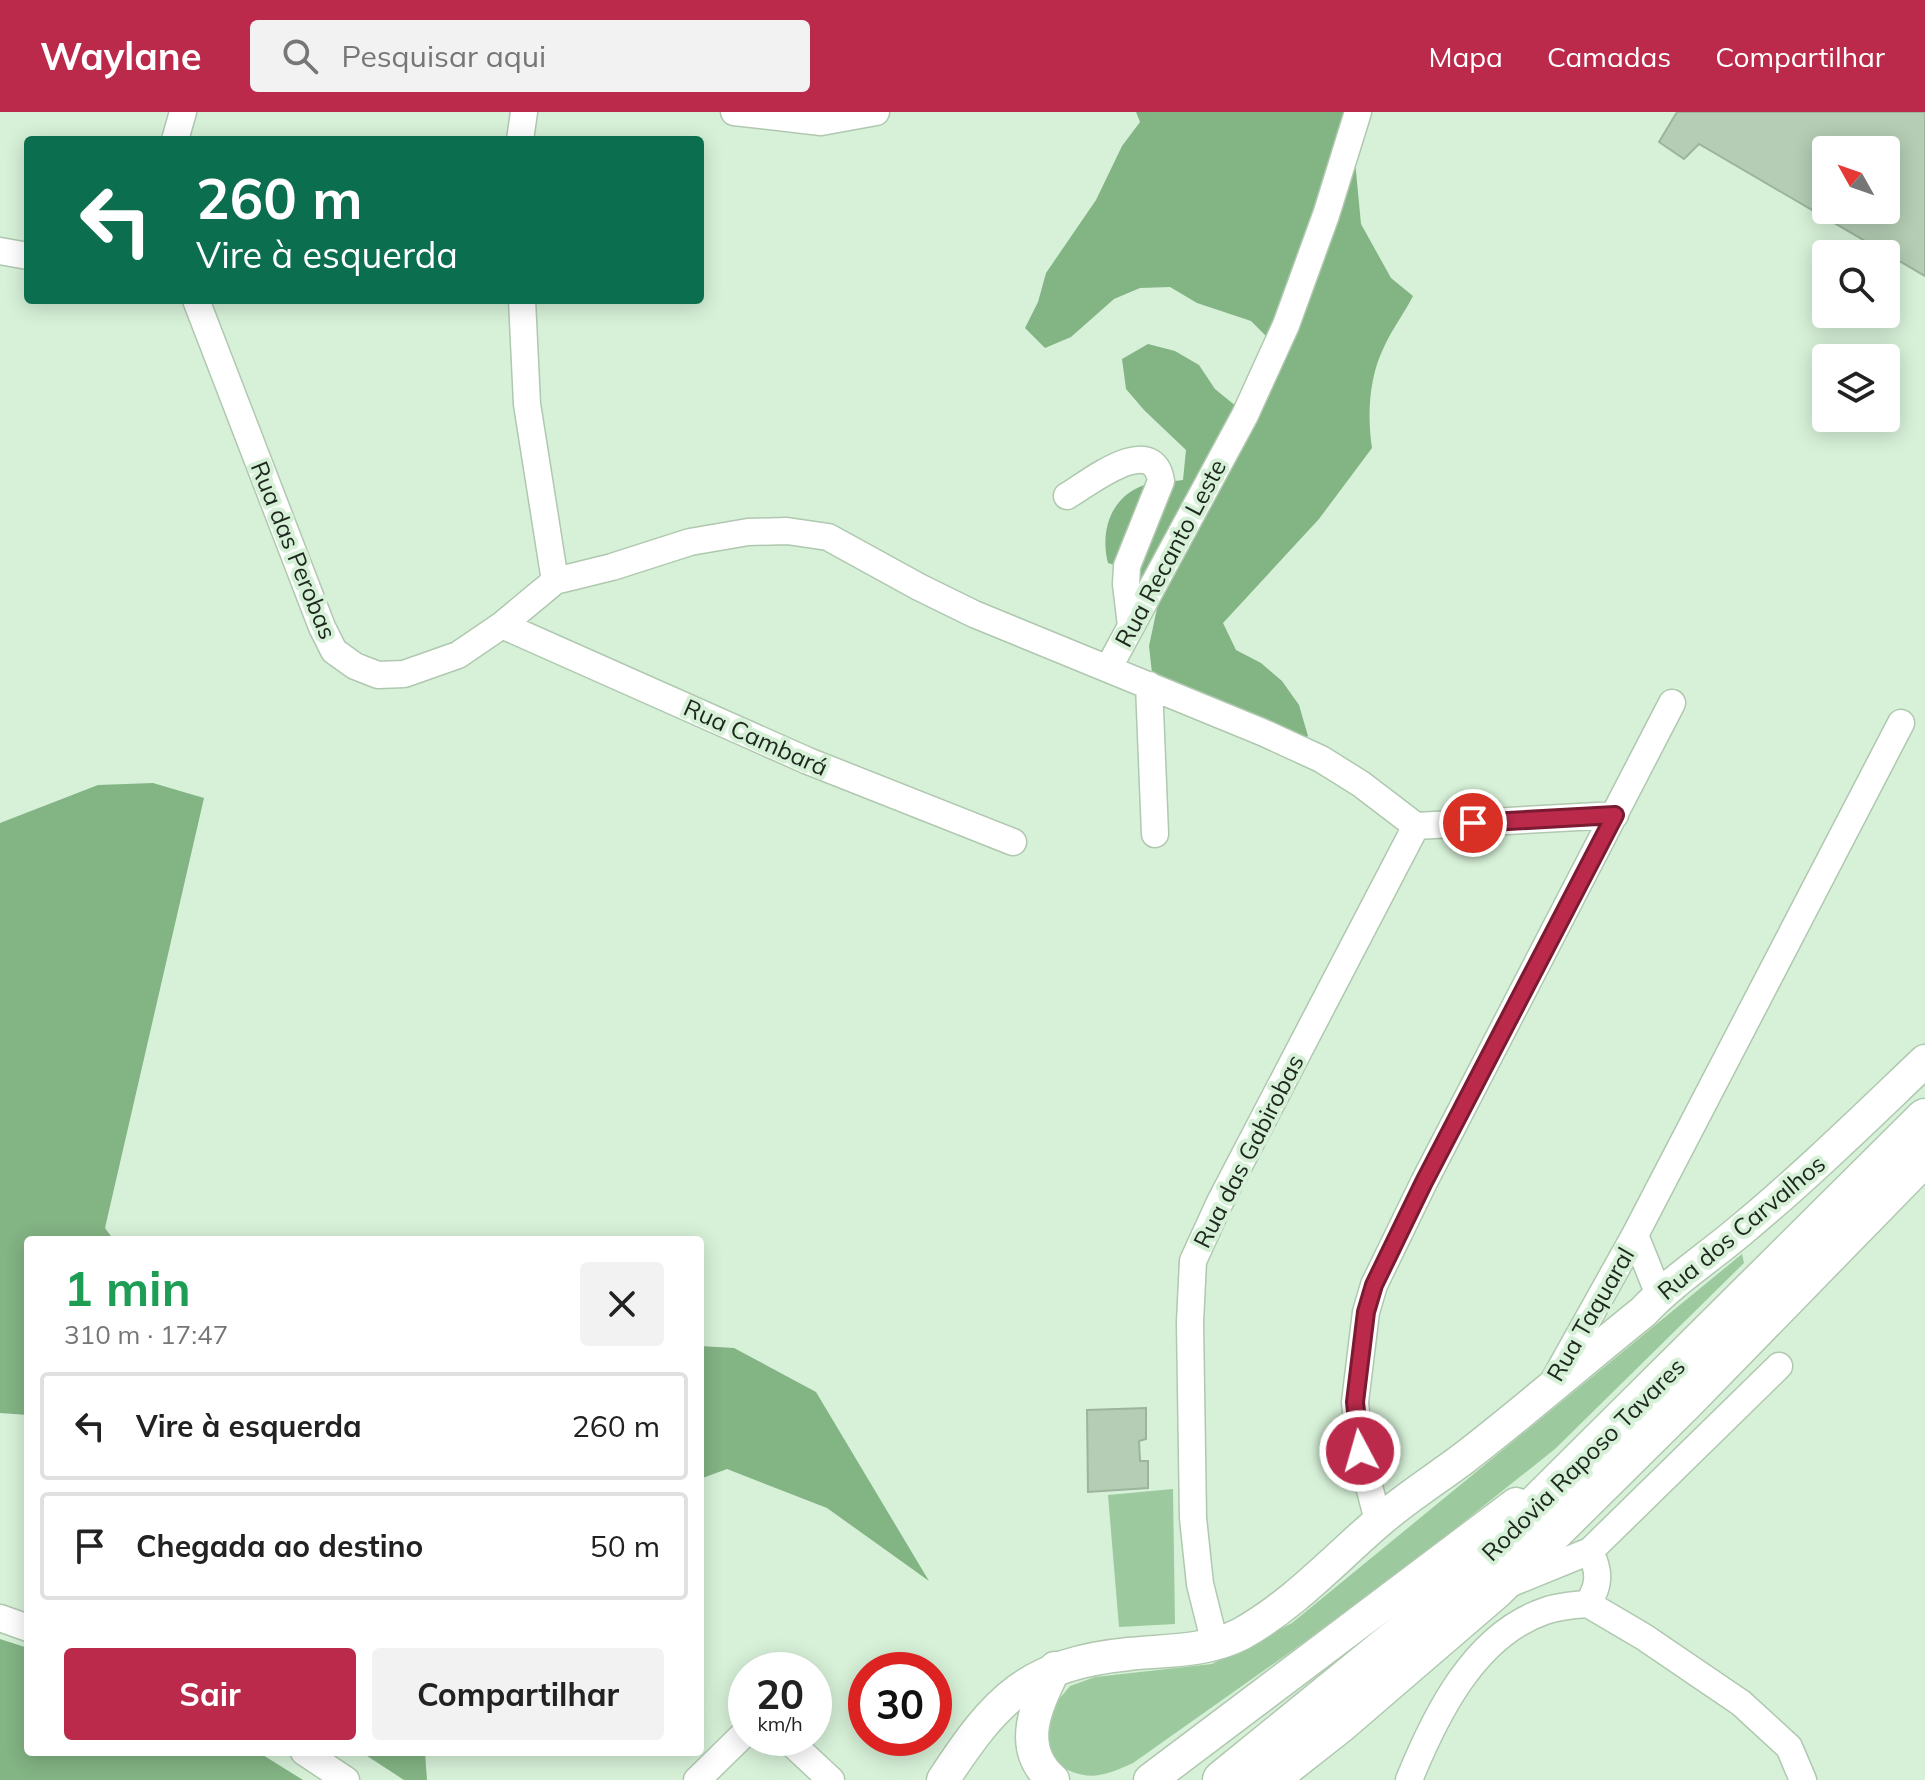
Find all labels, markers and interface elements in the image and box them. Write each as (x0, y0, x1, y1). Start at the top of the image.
search box (250, 20, 810, 92)
text: Waylane (40, 32, 202, 80)
icon: search (278, 34, 322, 78)
text: Pesquisar aqui (342, 37, 546, 75)
text: Mapa (1428, 39, 1503, 74)
text: Camadas (1547, 39, 1671, 74)
text: Compartilhar (1715, 39, 1885, 74)
north arrow (1812, 136, 1900, 224)
map controls (1812, 136, 1900, 432)
text: 260 m (196, 163, 363, 233)
icon: left (64, 168, 168, 272)
text: Vire à esquerda (196, 232, 458, 277)
button: search (1812, 240, 1900, 328)
button: layers (1812, 344, 1900, 432)
street label: Rua Recanto Leste (1108, 454, 1232, 652)
street label: Rua das Perobas (245, 457, 343, 643)
street label: Rua Cambará (679, 692, 833, 782)
pin (1439, 789, 1507, 857)
icon: arrive (1451, 801, 1495, 845)
street label: Rua das Gabirobas (1186, 1049, 1310, 1253)
street label: Rua dos Carvalhos (1651, 1148, 1831, 1306)
street label: Rua Taquaral (1540, 1242, 1640, 1386)
text: 1 min (64, 1258, 191, 1318)
button: close (580, 1262, 664, 1346)
text: 310 m · 17:47 (64, 1318, 228, 1351)
street label: Rodovia Raposo Tavares (1475, 1351, 1691, 1567)
icon: left (68, 1404, 112, 1448)
text: Vire à esquerda (136, 1407, 362, 1445)
text: 260 m (572, 1407, 660, 1445)
position arrow (1318, 1409, 1402, 1493)
icon: arrive (68, 1524, 112, 1568)
text: Chegada ao destino (136, 1527, 423, 1565)
text: 50 m (590, 1527, 660, 1565)
button: Sair (64, 1648, 356, 1740)
button: Compartilhar (372, 1648, 664, 1740)
speed limit sign: 30 (848, 1652, 952, 1756)
text: 20 (756, 1669, 804, 1719)
text: km/h (757, 1711, 803, 1736)

